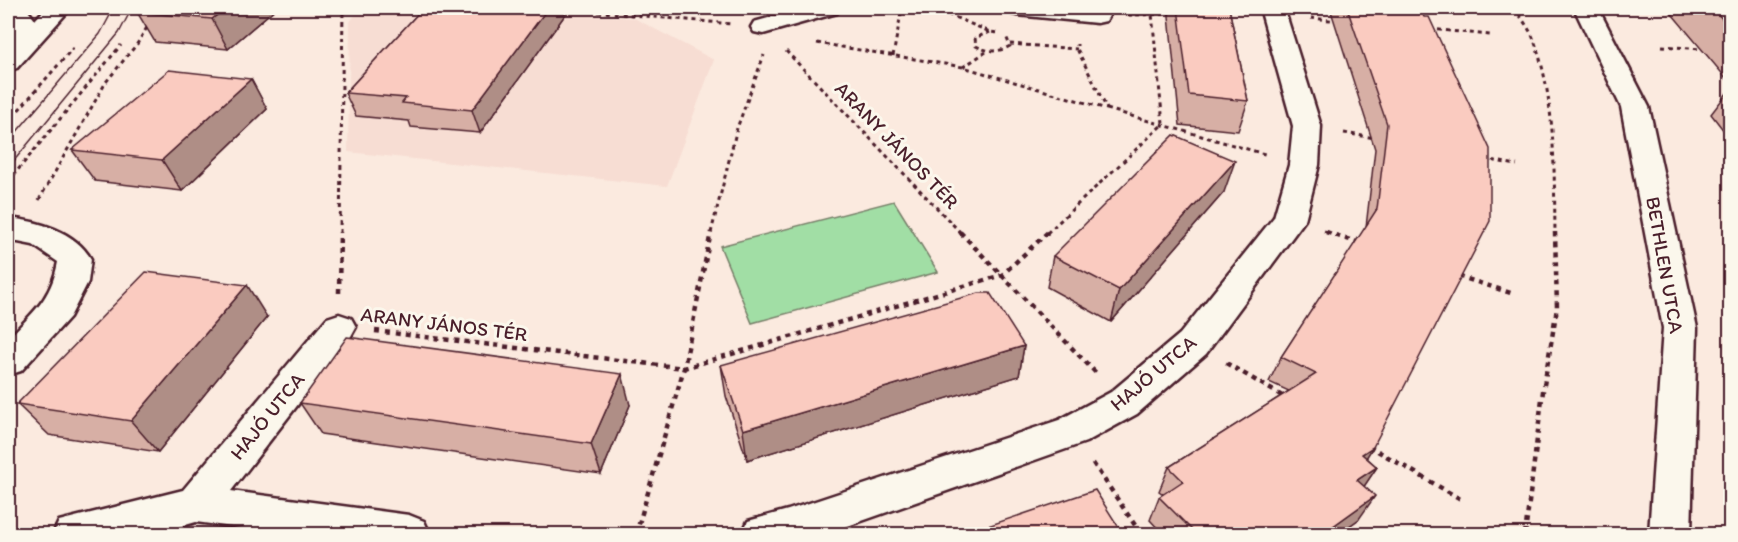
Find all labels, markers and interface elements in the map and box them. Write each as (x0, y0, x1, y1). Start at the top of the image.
street label: ARANY JÁNOS TÉR (830, 76, 964, 214)
street label: BETHLEN UTCA (1641, 195, 1689, 335)
street label: ARANY JÁNOS TÉR (359, 302, 529, 346)
street label: HAJÓ UTCA (1105, 330, 1201, 416)
street label: HAJÓ UTCA (225, 367, 309, 464)

